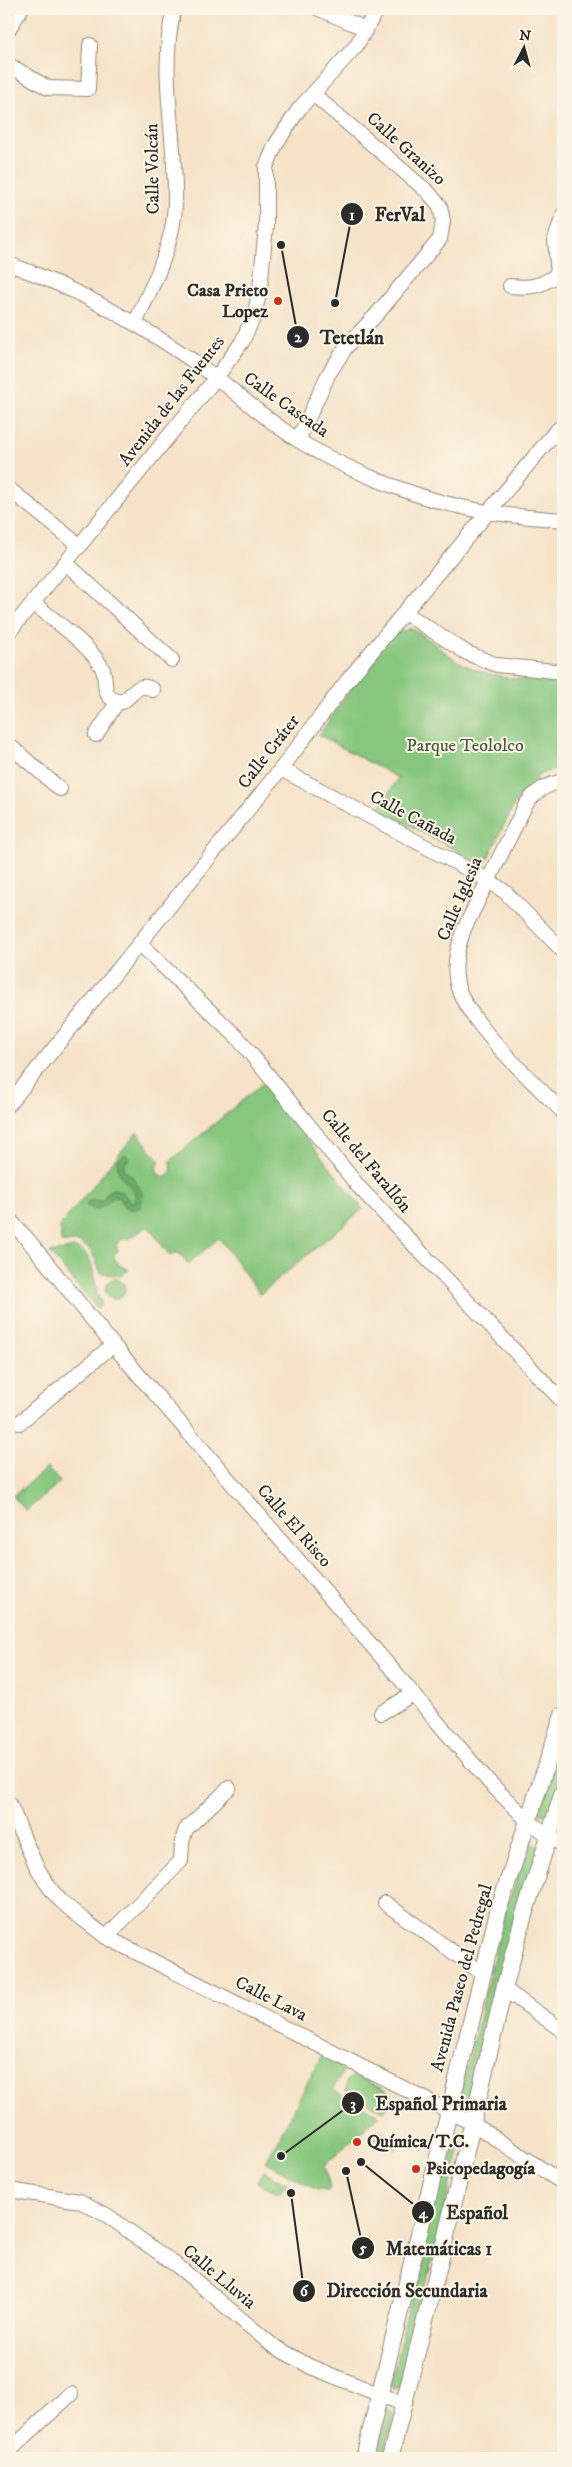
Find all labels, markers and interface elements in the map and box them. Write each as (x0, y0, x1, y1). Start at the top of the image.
north arrow (500, 22, 550, 72)
text: N (519, 27, 532, 46)
street label: Calle Granizo (362, 108, 450, 191)
street label: Calle Volcán (141, 123, 165, 215)
callout: FerVal (340, 197, 435, 231)
text: FerVal (375, 204, 425, 227)
text: 1 (349, 206, 355, 225)
place label: Casa Prieto Lopez (187, 280, 268, 323)
marker: Casa Prieto Lopez (272, 295, 284, 307)
callout: Tetetlán (285, 320, 394, 354)
text: Tetetlán (319, 327, 385, 350)
text: 2 (294, 328, 302, 347)
street label: Avenida de las Fuentes (114, 331, 230, 471)
street label: Calle Cascada (239, 367, 333, 443)
street label: Calle Cráter (233, 710, 305, 793)
park label: Parque Teololco (406, 735, 524, 757)
street label: Calle Cañada (366, 786, 460, 850)
street label: Calle Iglesia (432, 853, 488, 944)
street label: Calle del Farallón (316, 1105, 416, 1218)
street label: Calle El Risco (252, 1480, 336, 1572)
street label: Avenida Paseo del Pedregal (426, 1881, 498, 2074)
street label: Calle Lava (231, 1972, 311, 2027)
callout: Español Primaria (341, 2086, 517, 2120)
text: Español Primaria (375, 2093, 508, 2116)
text: 3 (350, 2095, 356, 2114)
place label: Química/ T.C. (367, 2131, 469, 2153)
marker: Química/ T.C. (351, 2136, 363, 2148)
place label: Psicopedagogía (426, 2158, 536, 2180)
marker: Psicopedagogía (410, 2163, 422, 2175)
callout: Español (411, 2195, 518, 2229)
text: Español (446, 2202, 508, 2225)
text: 4 (418, 2204, 429, 2223)
callout: Matemáticas 1 (351, 2231, 502, 2265)
text: Matemáticas 1 (386, 2238, 492, 2261)
text: 5 (358, 2239, 367, 2258)
street label: Calle Lluvia (178, 2240, 260, 2314)
callout: Dirección Secundaria (292, 2274, 498, 2308)
text: Dirección Secundaria (326, 2280, 488, 2303)
text: 6 (300, 2282, 309, 2301)

